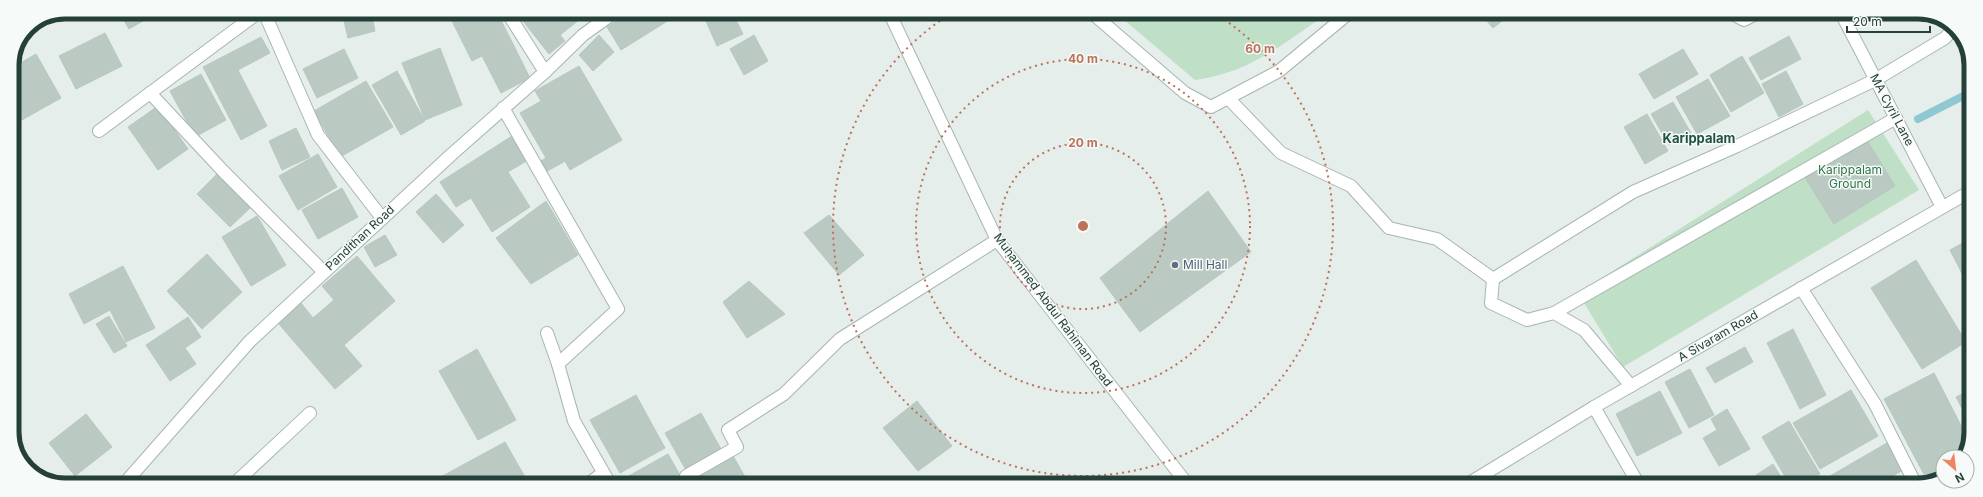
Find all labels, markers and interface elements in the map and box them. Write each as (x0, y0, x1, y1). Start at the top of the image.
scale bar (1847, 8, 1930, 34)
text: 20 m (1853, 14, 1882, 29)
text: 60 m (1245, 41, 1275, 56)
text: 40 m (1068, 51, 1098, 66)
street label: MA Cyril Lane (1867, 71, 1918, 148)
district label: Karippalam (1663, 130, 1736, 146)
text: 20 m (1068, 135, 1098, 150)
park label: Karippalam Ground (1818, 162, 1882, 191)
street label: Pandithan Road (322, 202, 397, 273)
centre of rings (1076, 219, 1090, 233)
street label: Muhammed Abdul Rahiman Road (991, 230, 1116, 389)
place label: Mill Hall (1183, 257, 1227, 272)
marker: Mill Hall (1170, 260, 1180, 270)
street label: A Sivaram Road (1675, 307, 1760, 365)
north arrow (1935, 449, 1975, 489)
text: N (1953, 470, 1967, 486)

